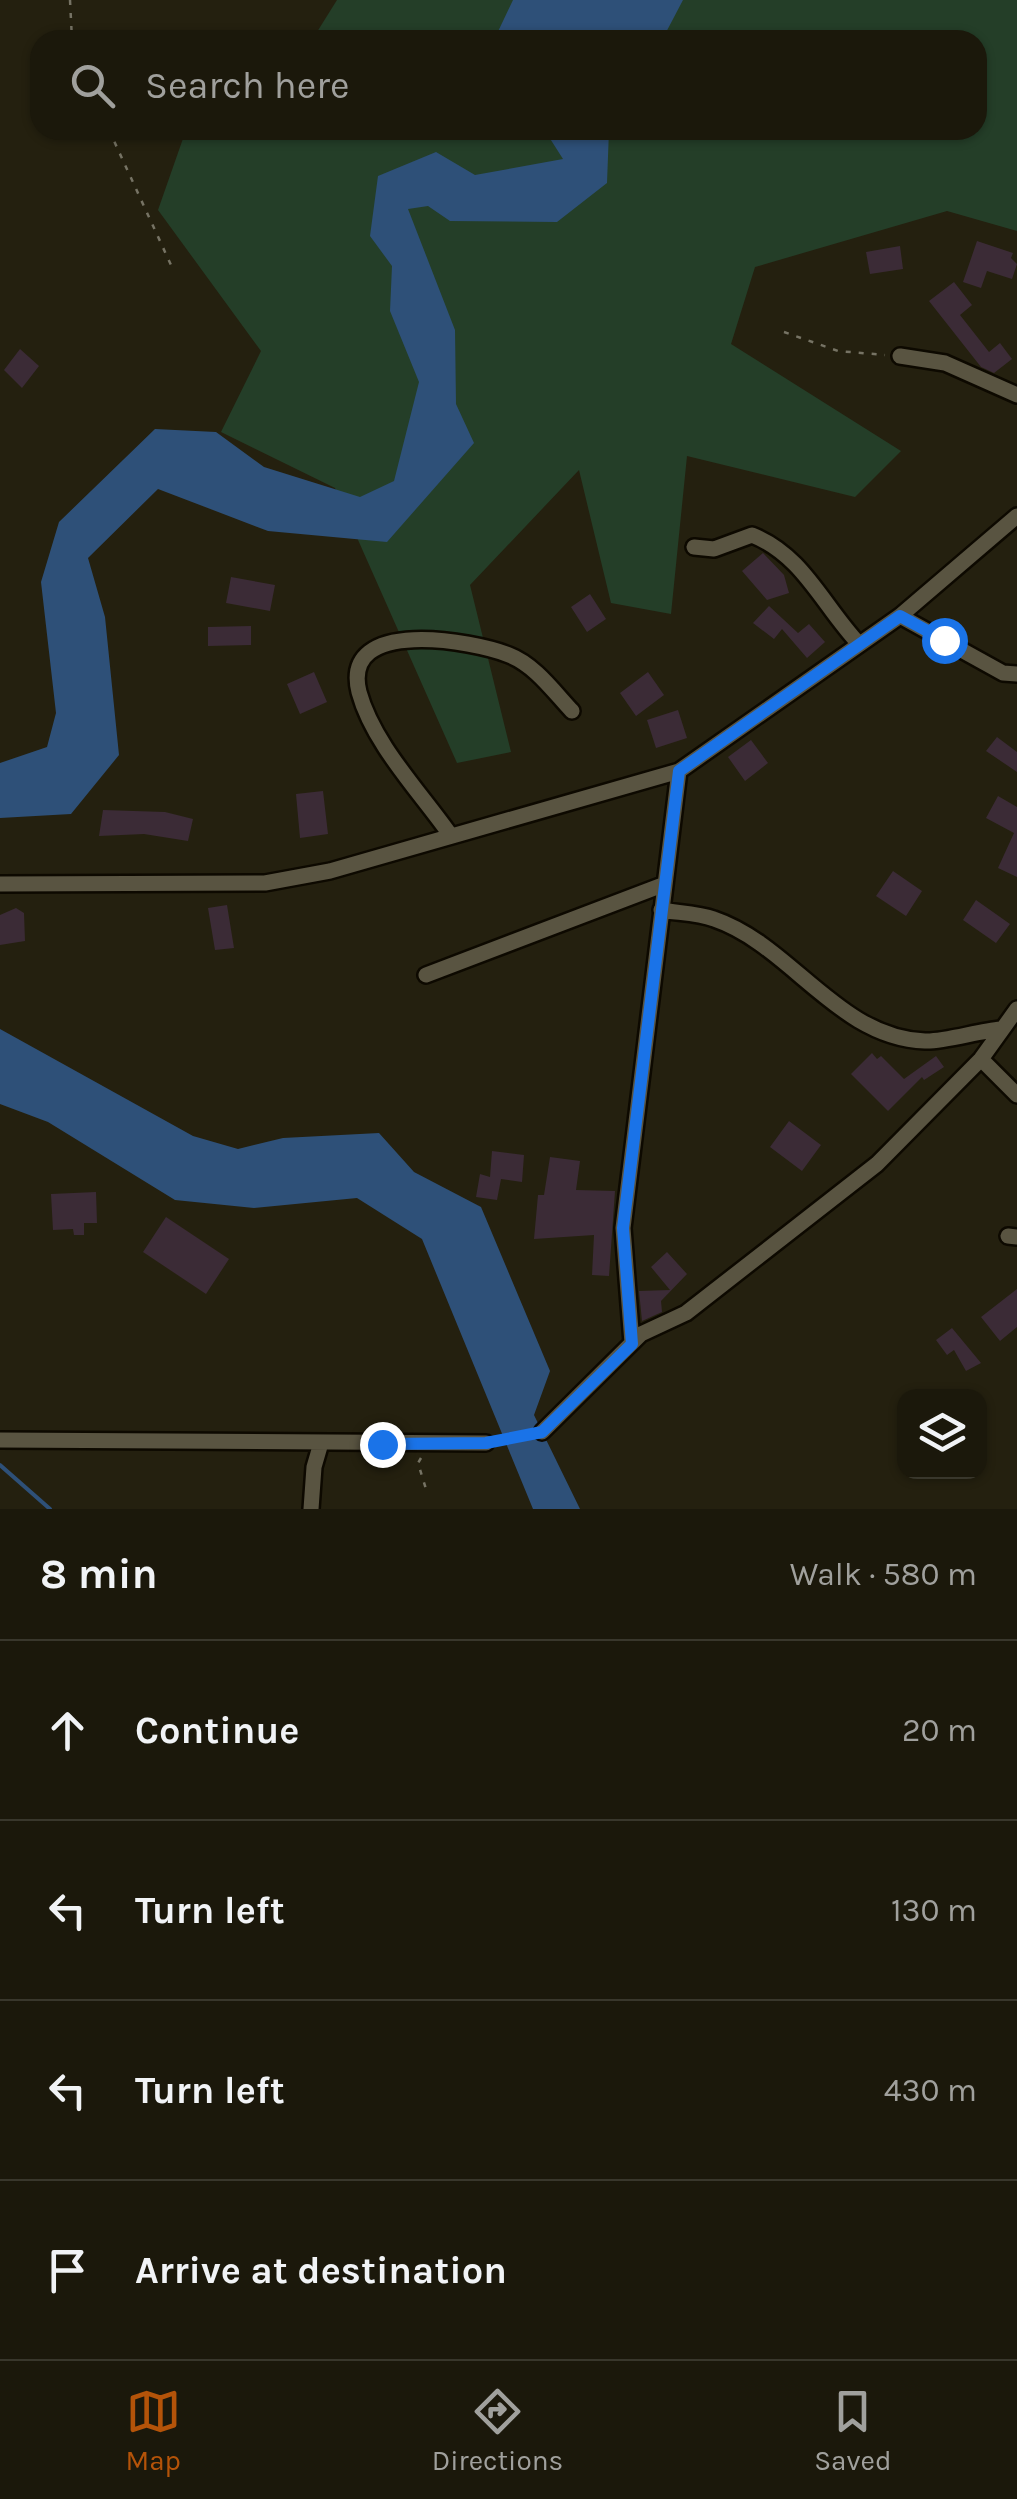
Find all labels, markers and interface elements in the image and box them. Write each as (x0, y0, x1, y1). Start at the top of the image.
search box (30, 30, 987, 140)
icon: search (65, 58, 120, 113)
text: Search here (145, 63, 349, 108)
route start (922, 618, 968, 664)
map controls (897, 1389, 987, 1479)
button: layers (897, 1389, 987, 1479)
route end (360, 1422, 406, 1468)
text: 8 min (40, 1549, 158, 1599)
text: Walk · 580 m (790, 1556, 977, 1593)
icon: ahead (40, 1703, 95, 1758)
text: Continue (135, 1708, 299, 1753)
text: 20 m (902, 1712, 977, 1749)
icon: left (40, 1883, 95, 1938)
text: Turn left (135, 1888, 285, 1933)
text: 130 m (891, 1892, 977, 1929)
icon: left (40, 2063, 95, 2118)
text: Turn left (135, 2068, 285, 2113)
text: 430 m (884, 2072, 977, 2109)
icon: arrive (40, 2243, 95, 2298)
text: Arrive at destination (135, 2248, 507, 2293)
tab: Map (125, 2384, 181, 2477)
tab: Directions (432, 2384, 563, 2477)
tab: Saved (814, 2384, 892, 2477)

